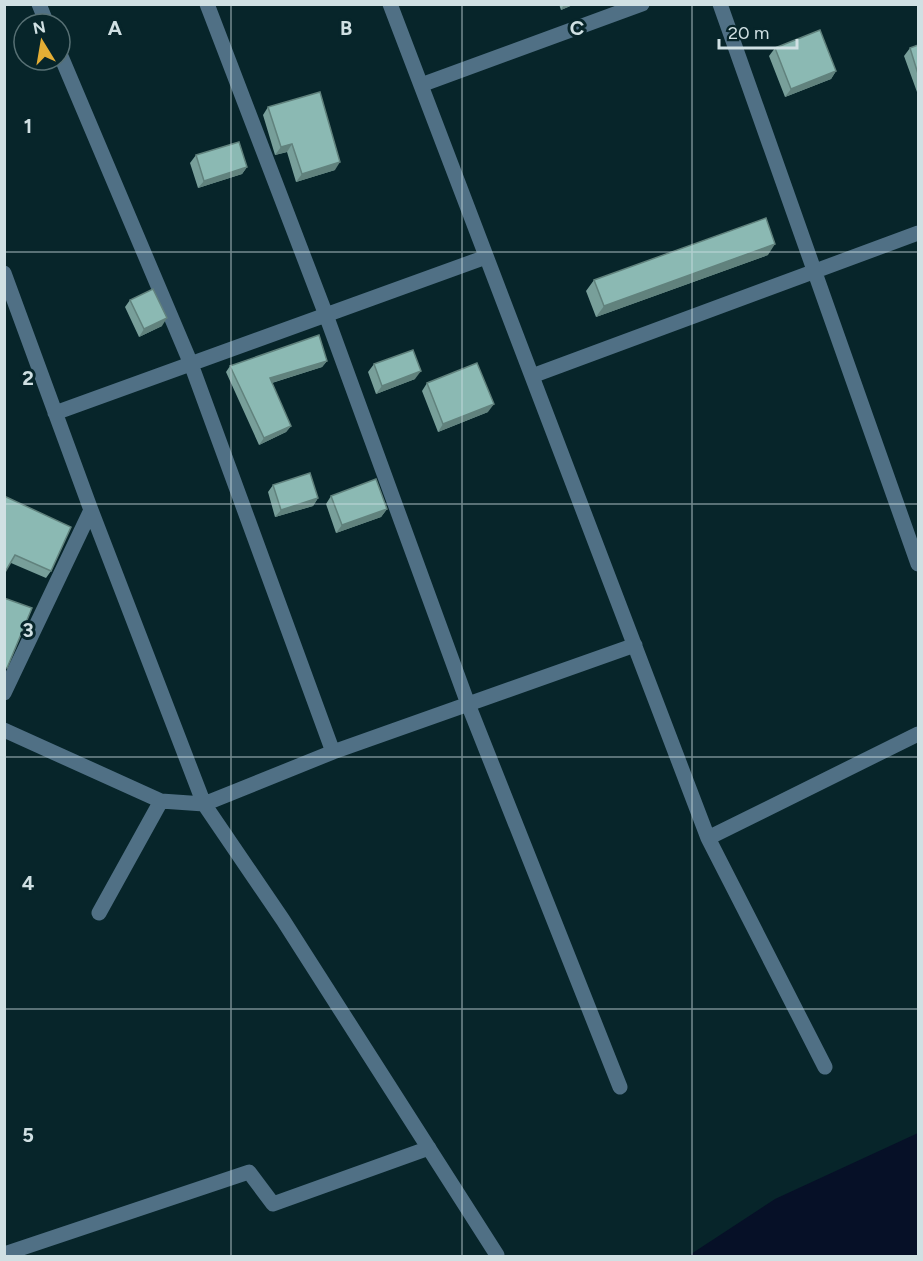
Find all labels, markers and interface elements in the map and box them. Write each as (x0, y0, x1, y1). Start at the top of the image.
north arrow (12, 12, 72, 72)
scale bar (719, 12, 797, 50)
text: A (108, 16, 123, 40)
text: B (340, 16, 352, 40)
text: C (570, 16, 584, 40)
text: N (31, 17, 47, 38)
text: 20 m (728, 22, 769, 44)
text: 1 (24, 114, 32, 138)
text: 2 (22, 366, 34, 390)
text: 3 (22, 618, 34, 642)
text: 4 (22, 871, 35, 895)
text: 5 (22, 1123, 34, 1147)

